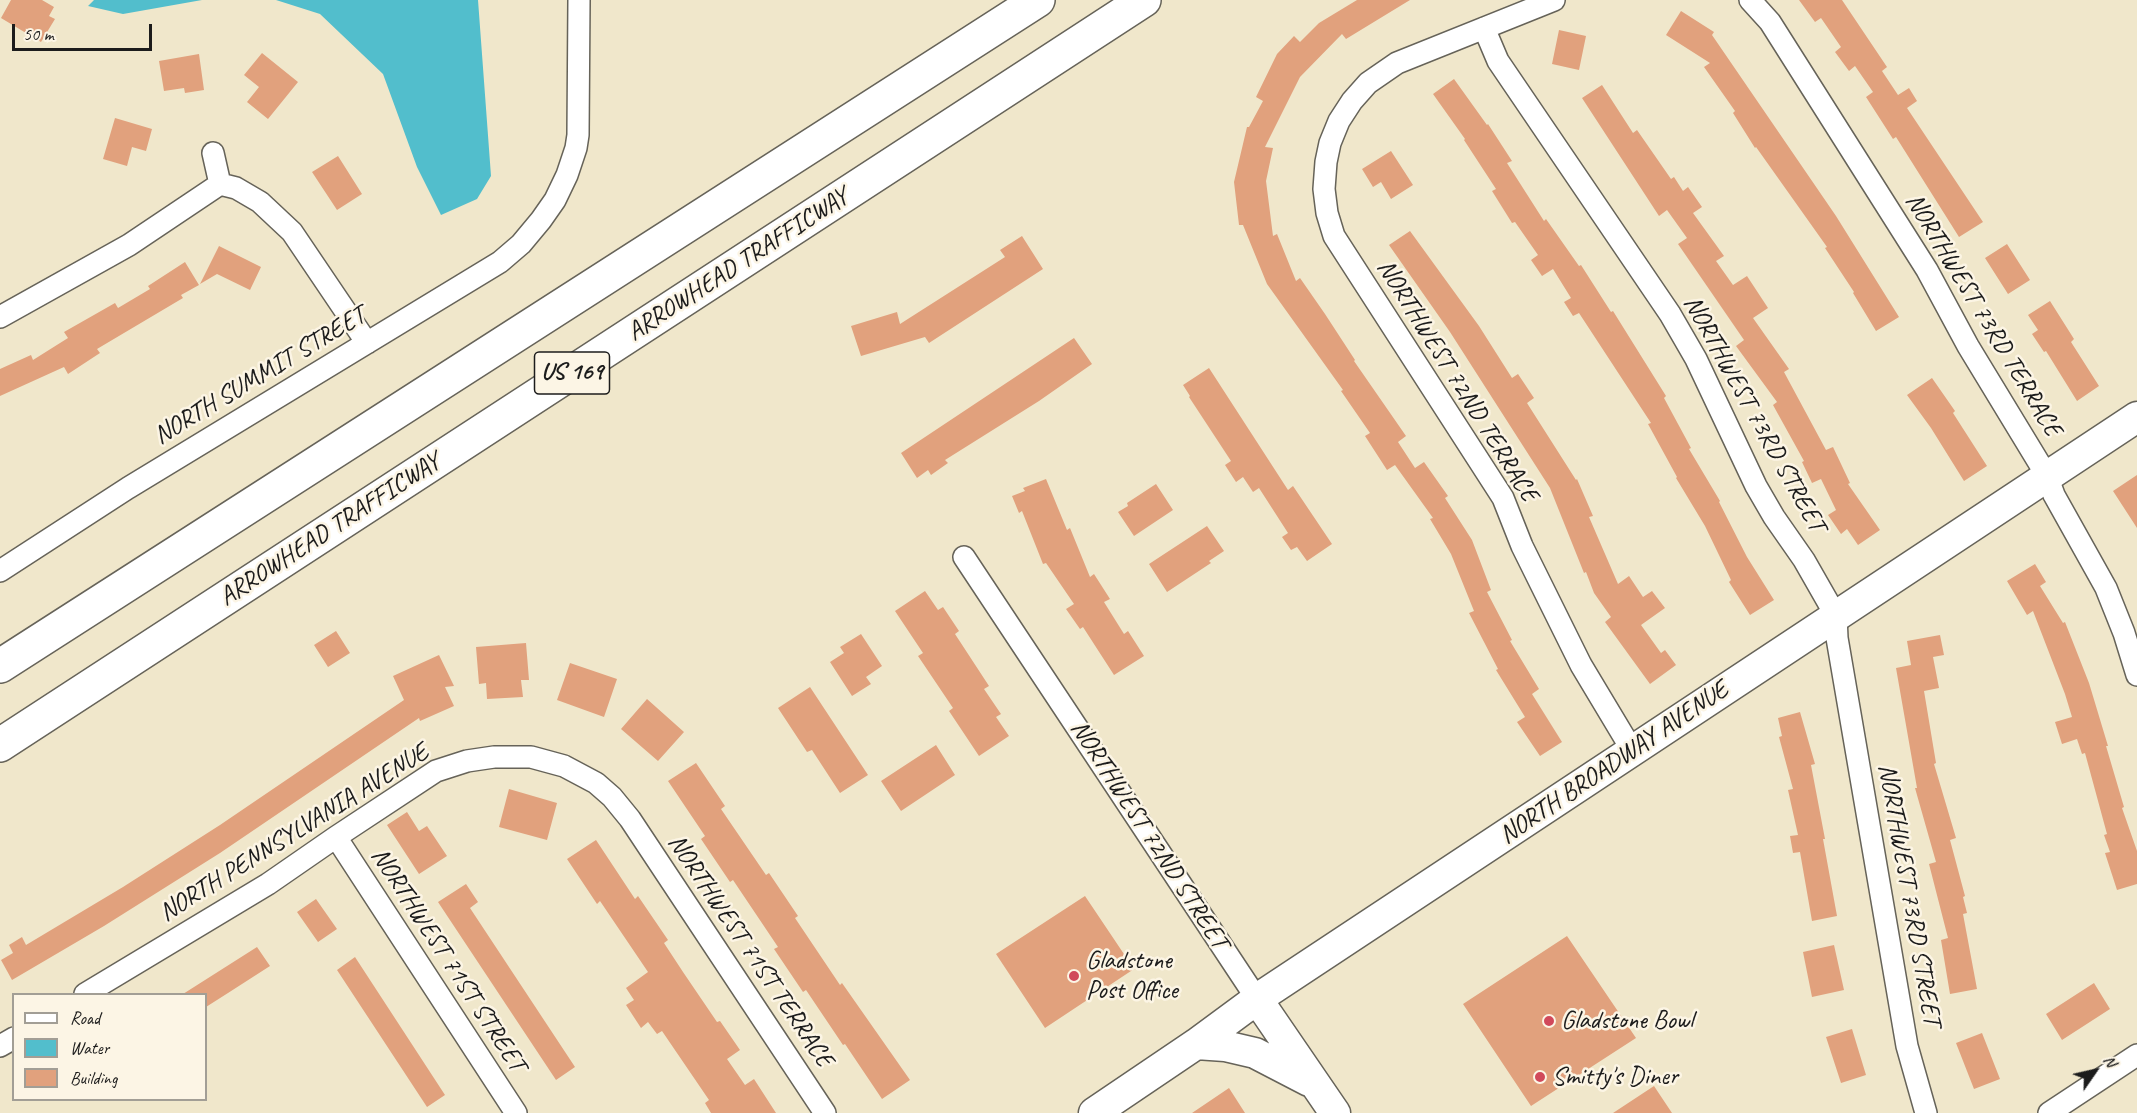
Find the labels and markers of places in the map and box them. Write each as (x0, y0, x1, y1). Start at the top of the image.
place label: Gladstone Post Office (1086, 945, 1178, 1006)
marker: Gladstone Post Office (1067, 969, 1081, 983)
place label: Gladstone Bowl (1561, 1005, 1693, 1037)
marker: Gladstone Bowl (1542, 1014, 1556, 1028)
place label: Smitty's Diner (1552, 1061, 1678, 1093)
marker: Smitty's Diner (1533, 1070, 1547, 1084)

